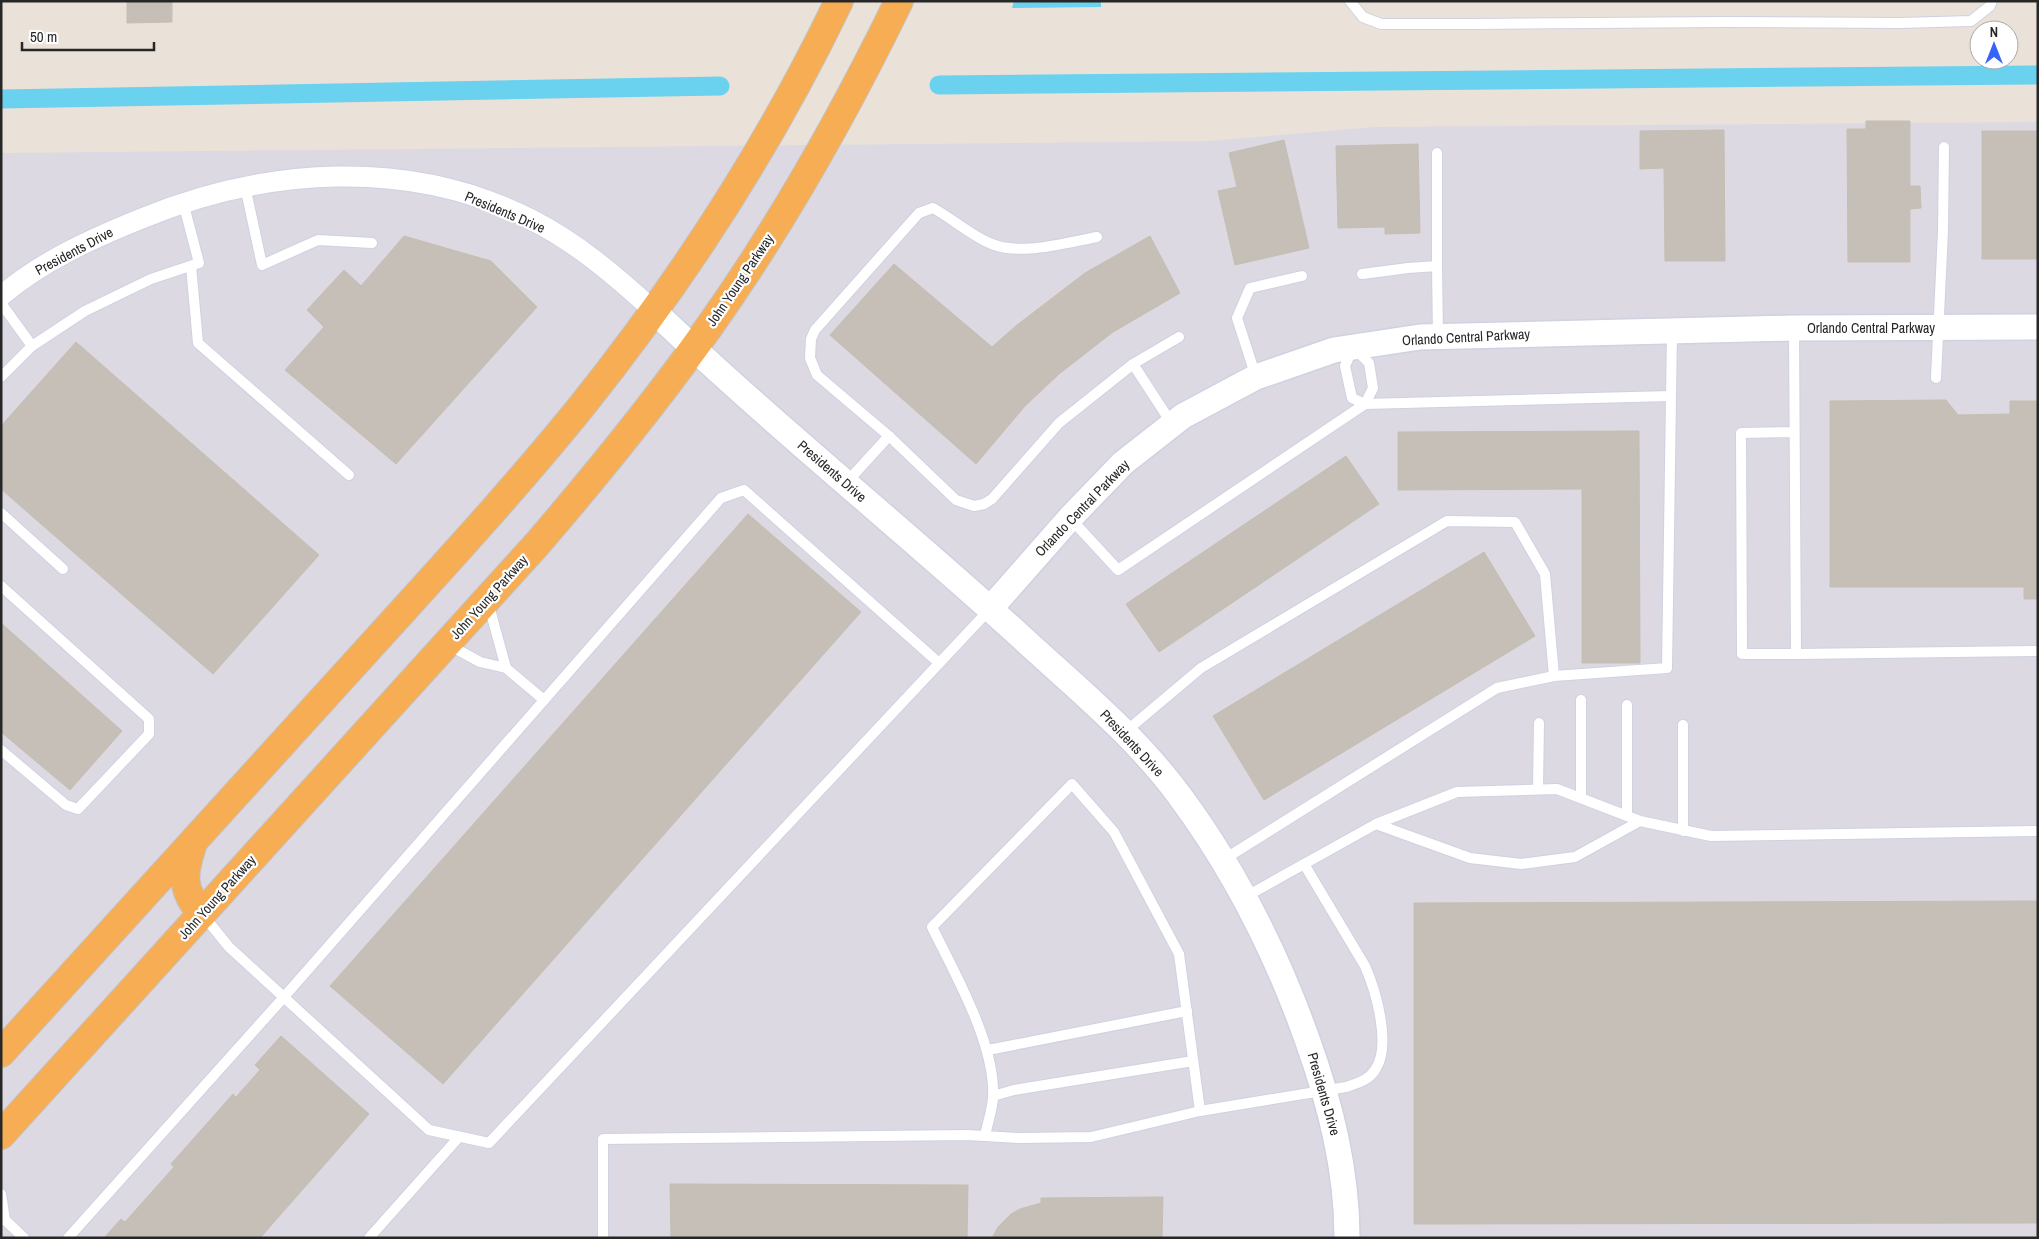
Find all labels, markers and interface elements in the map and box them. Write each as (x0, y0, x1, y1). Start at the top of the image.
scale bar (22, 20, 155, 52)
north arrow (1969, 20, 2019, 70)
text: N (1990, 23, 1998, 41)
text: 50 m (30, 26, 57, 47)
street label: Presidents Drive (462, 187, 548, 237)
street label: Presidents Drive (32, 223, 116, 279)
street label: John Young Parkway (703, 230, 778, 330)
street label: Orlando Central Parkway (1807, 319, 1935, 337)
street label: Orlando Central Parkway (1401, 325, 1531, 349)
street label: Presidents Drive (794, 436, 870, 506)
street label: Orlando Central Parkway (1031, 455, 1133, 560)
street label: John Young Parkway (446, 551, 532, 643)
street label: Presidents Drive (1096, 706, 1168, 780)
street label: John Young Parkway (174, 851, 260, 943)
street label: Presidents Drive (1304, 1050, 1344, 1138)

